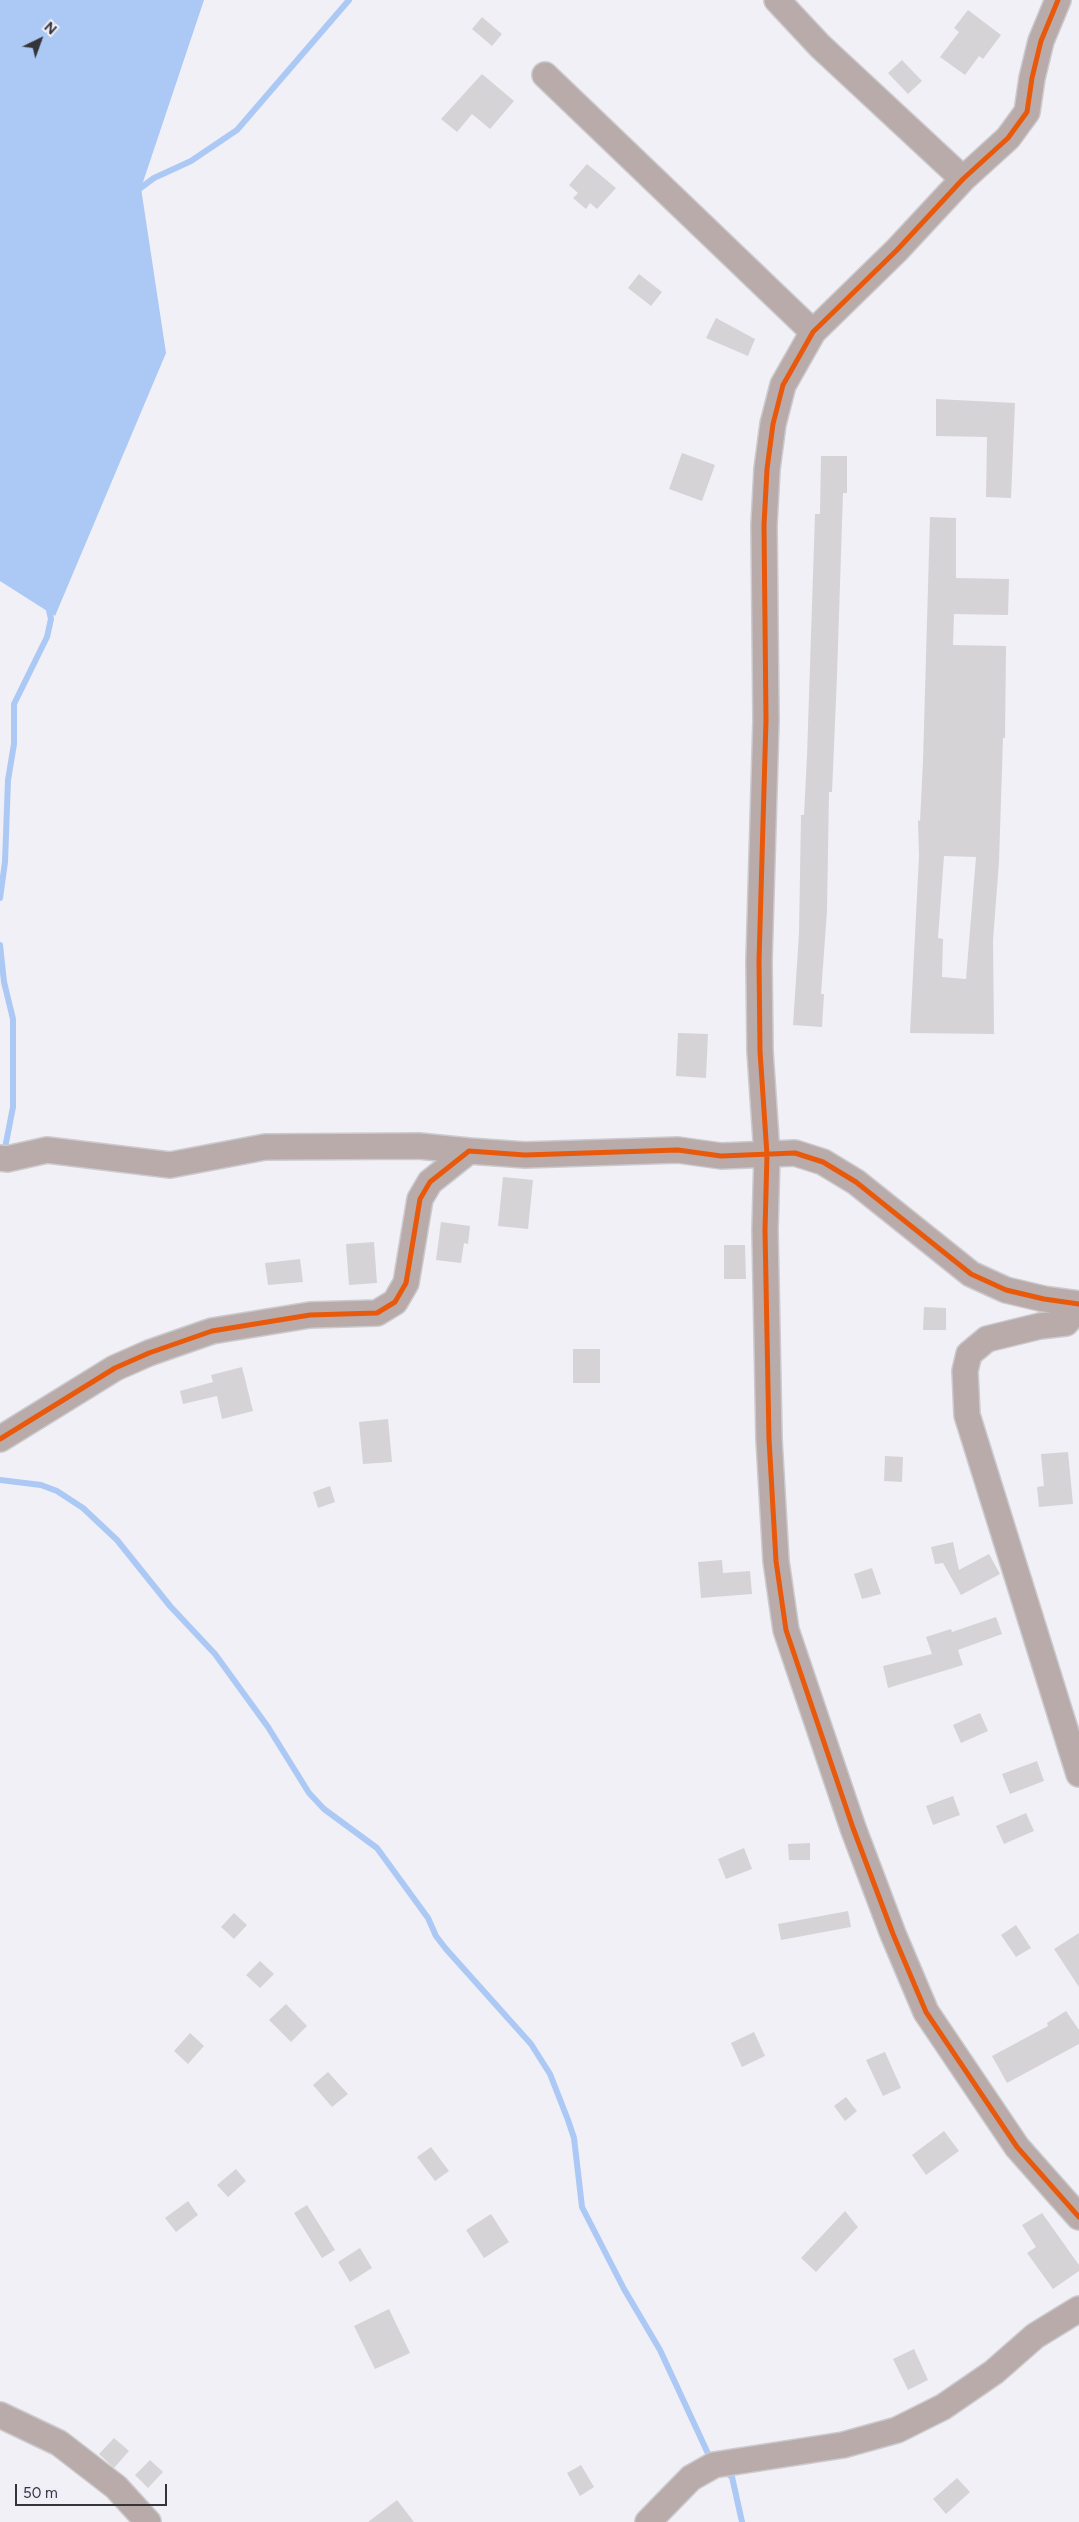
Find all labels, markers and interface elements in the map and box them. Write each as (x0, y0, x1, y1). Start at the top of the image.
north arrow (15, 15, 65, 65)
text: N (41, 19, 60, 38)
scale bar (18, 2474, 170, 2506)
text: 50 m (23, 2484, 58, 2502)

